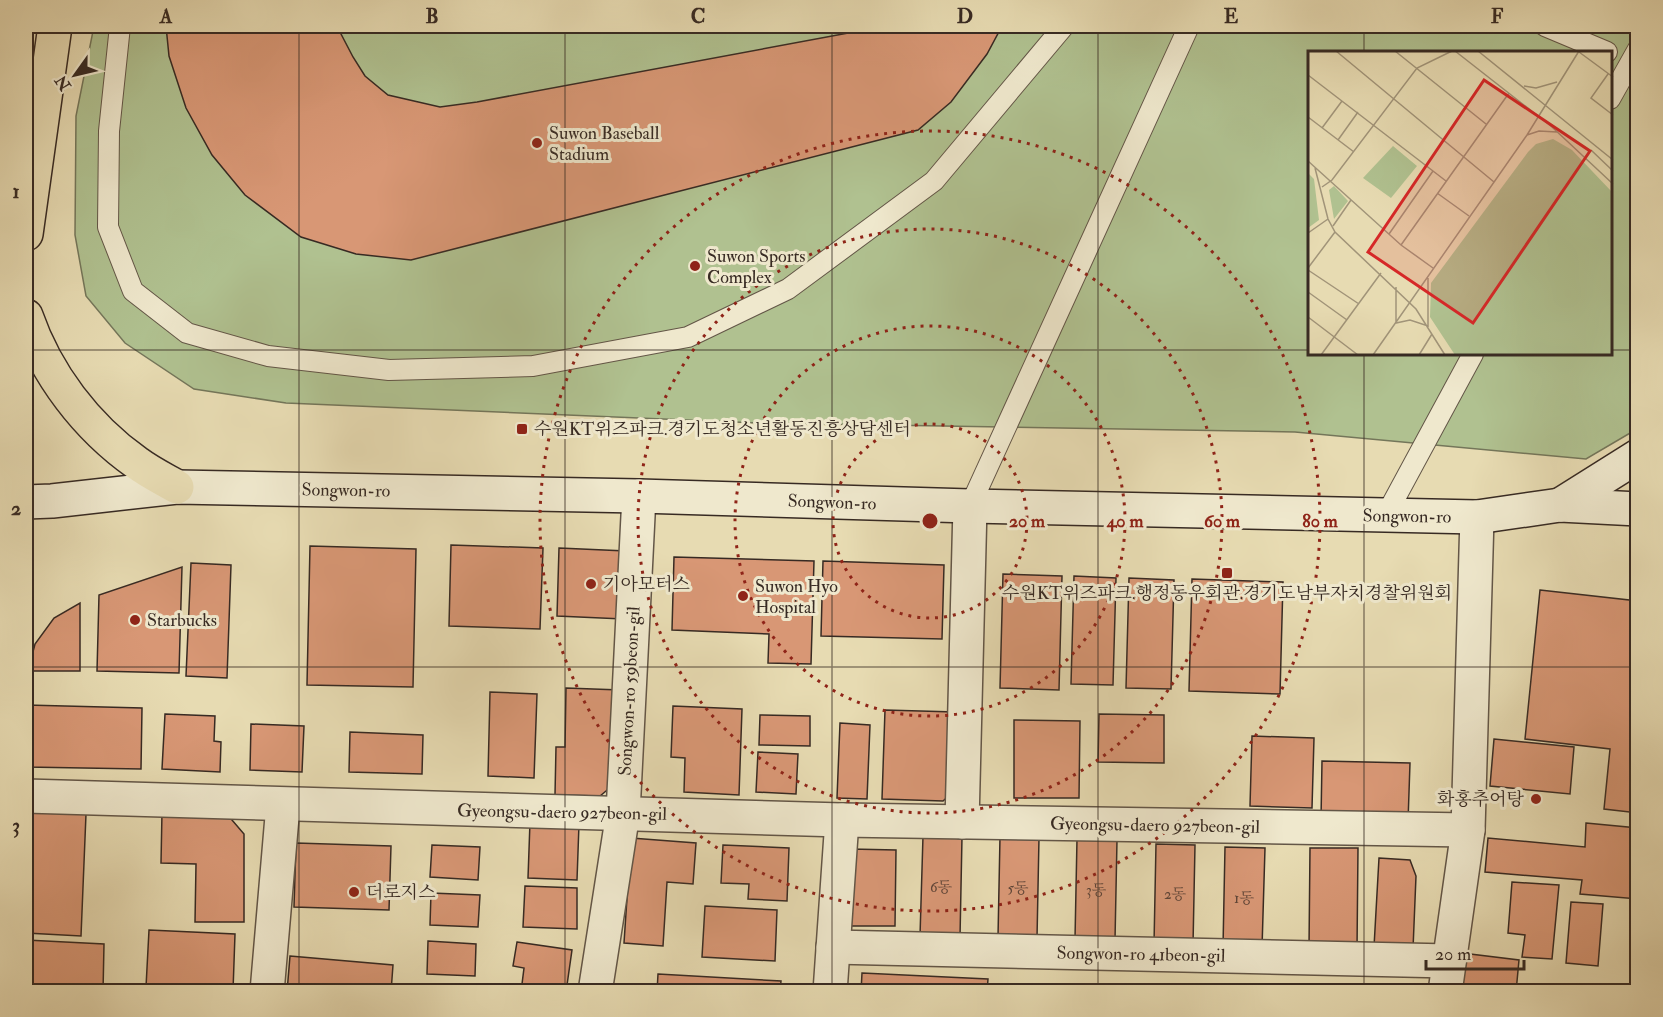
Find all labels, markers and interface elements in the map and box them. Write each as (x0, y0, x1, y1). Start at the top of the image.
text: A (159, 4, 173, 29)
text: B (425, 4, 439, 29)
text: C (691, 4, 705, 29)
text: D (957, 4, 973, 29)
text: E (1224, 4, 1239, 29)
text: F (1491, 4, 1504, 29)
north arrow (45, 45, 105, 105)
inset map (1308, 51, 1612, 356)
text: N (51, 71, 76, 95)
place label: Suwon Baseball Stadium (549, 122, 660, 166)
marker: Suwon Baseball Stadium (530, 136, 544, 150)
text: 1 (12, 179, 20, 204)
place label: Suwon Sports Complex (707, 245, 805, 289)
marker: Suwon Sports Complex (688, 259, 702, 273)
place label: 수원KT위즈파크.경기도청소년활동진흥상담센터 (534, 418, 911, 441)
marker: 수원KT위즈파크.경기도청소년활동진흥상담센터 (515, 422, 529, 436)
street label: Songwon-ro (301, 478, 391, 503)
street label: Songwon-ro (787, 489, 877, 516)
text: 2 (11, 496, 21, 521)
street label: Songwon-ro (1362, 504, 1452, 529)
text: 20 m (1009, 510, 1046, 533)
text: 40 m (1106, 510, 1144, 533)
text: 60 m (1204, 510, 1241, 533)
text: 80 m (1302, 510, 1339, 533)
centre of rings (920, 511, 940, 531)
marker: 수원KT위즈파크.행정동우회관.경기도남부자치경찰위원회 (1220, 566, 1234, 580)
place label: 기아모터스 (603, 573, 691, 596)
place label: Suwon Hyo Hospital (755, 575, 838, 619)
marker: 기아모터스 (584, 577, 598, 591)
place label: 수원KT위즈파크.행정동우회관.경기도남부자치경찰위원회 (1002, 582, 1452, 605)
marker: Suwon Hyo Hospital (736, 589, 750, 603)
street label: Songwon-ro 59beon-gil (614, 605, 645, 776)
place label: Starbucks (147, 609, 217, 632)
marker: Starbucks (128, 613, 142, 627)
place label: 화홍추어탕 (1437, 788, 1525, 811)
marker: 화홍추어탕 (1529, 792, 1543, 806)
street label: Gyeongsu-daero 927beon-gil (457, 799, 668, 826)
street label: Gyeongsu-daero 927beon-gil (1050, 812, 1261, 839)
text: 3 (12, 813, 20, 838)
house number: 6동 (930, 878, 953, 897)
house number: 5동 (1007, 879, 1029, 898)
place label: 더로지스 (366, 881, 436, 904)
house number: 3동 (1086, 881, 1107, 900)
marker: 더로지스 (347, 885, 361, 899)
house number: 2동 (1164, 885, 1187, 904)
house number: 1동 (1234, 889, 1254, 908)
scale bar (1426, 933, 1524, 971)
street label: Songwon-ro 41beon-gil (1056, 942, 1226, 967)
text: 20 m (1435, 943, 1471, 966)

